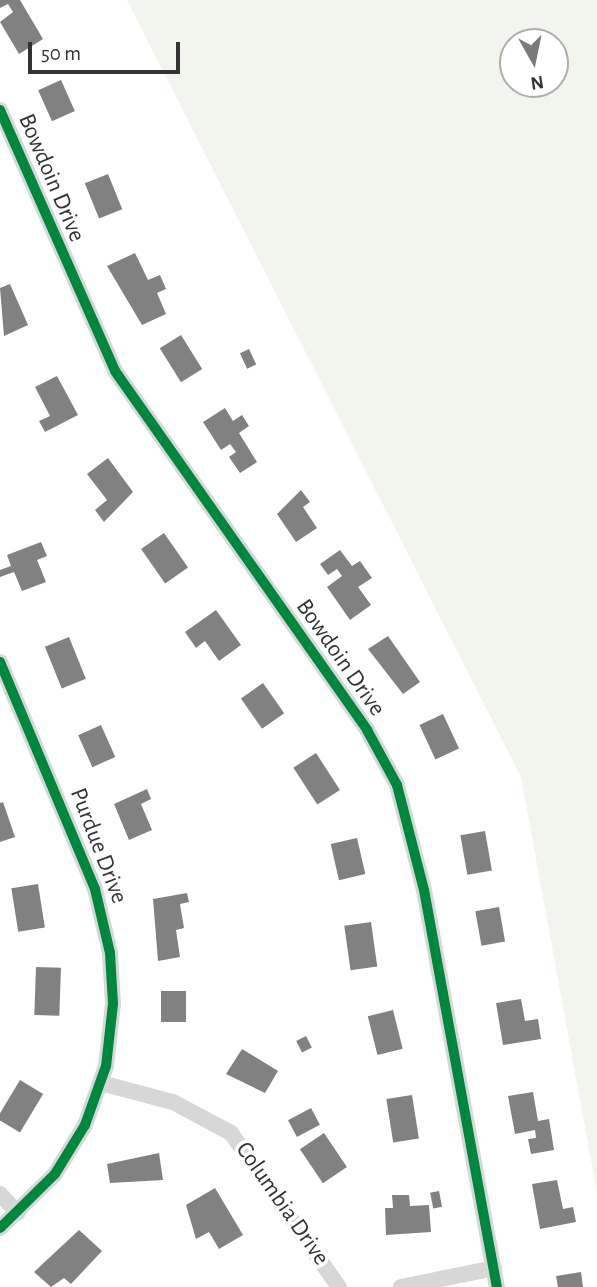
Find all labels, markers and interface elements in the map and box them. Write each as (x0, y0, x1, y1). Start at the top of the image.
scale bar (32, 28, 184, 72)
north arrow (499, 28, 569, 98)
text: 50 m (41, 43, 81, 64)
text: N (529, 72, 545, 93)
street label: Bowdoin Drive (11, 110, 91, 246)
street label: Bowdoin Drive (289, 594, 391, 722)
street label: Purdue Drive (63, 784, 133, 908)
street label: Columbia Drive (229, 1137, 335, 1271)

